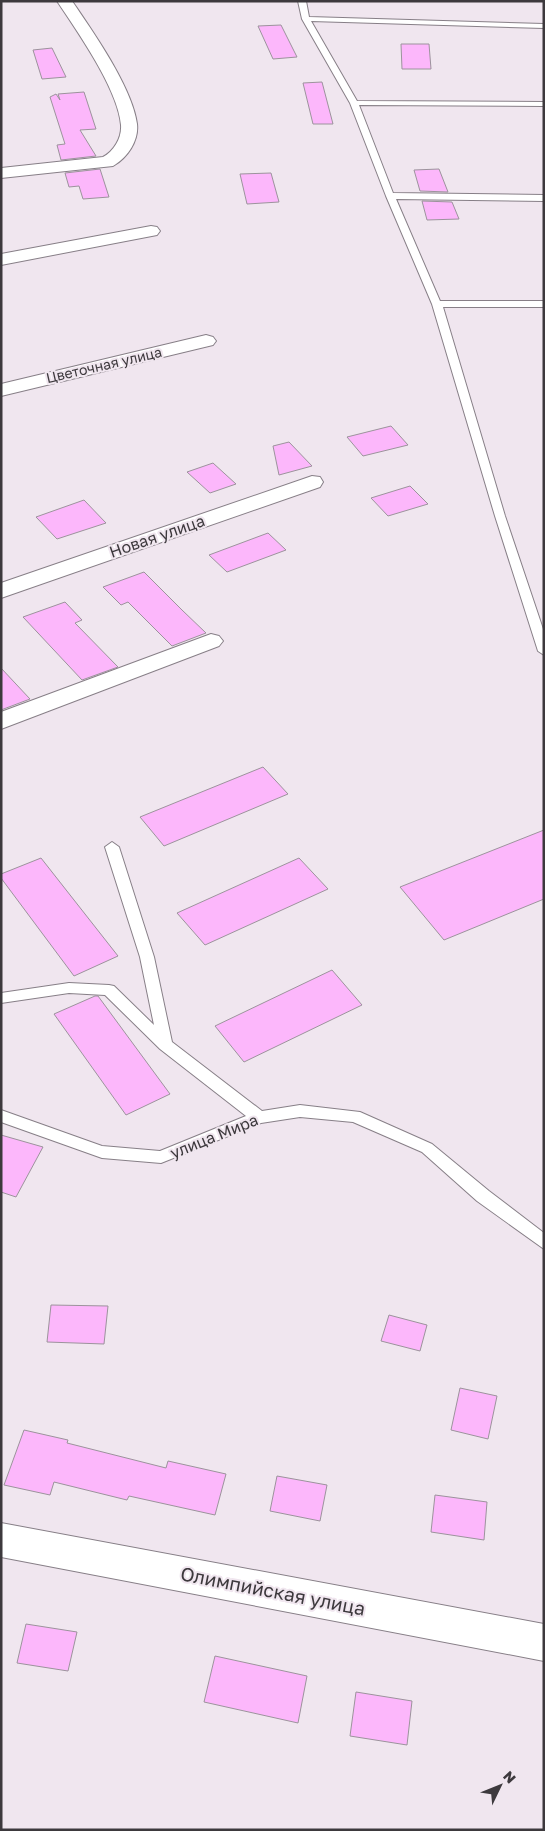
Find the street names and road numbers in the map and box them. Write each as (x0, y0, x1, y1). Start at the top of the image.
street label: Цветочная улица (44, 343, 164, 386)
street label: Новая улица (107, 510, 207, 562)
street label: улица Мира (167, 1109, 261, 1163)
street label: Олимпийская улица (179, 1561, 367, 1620)

